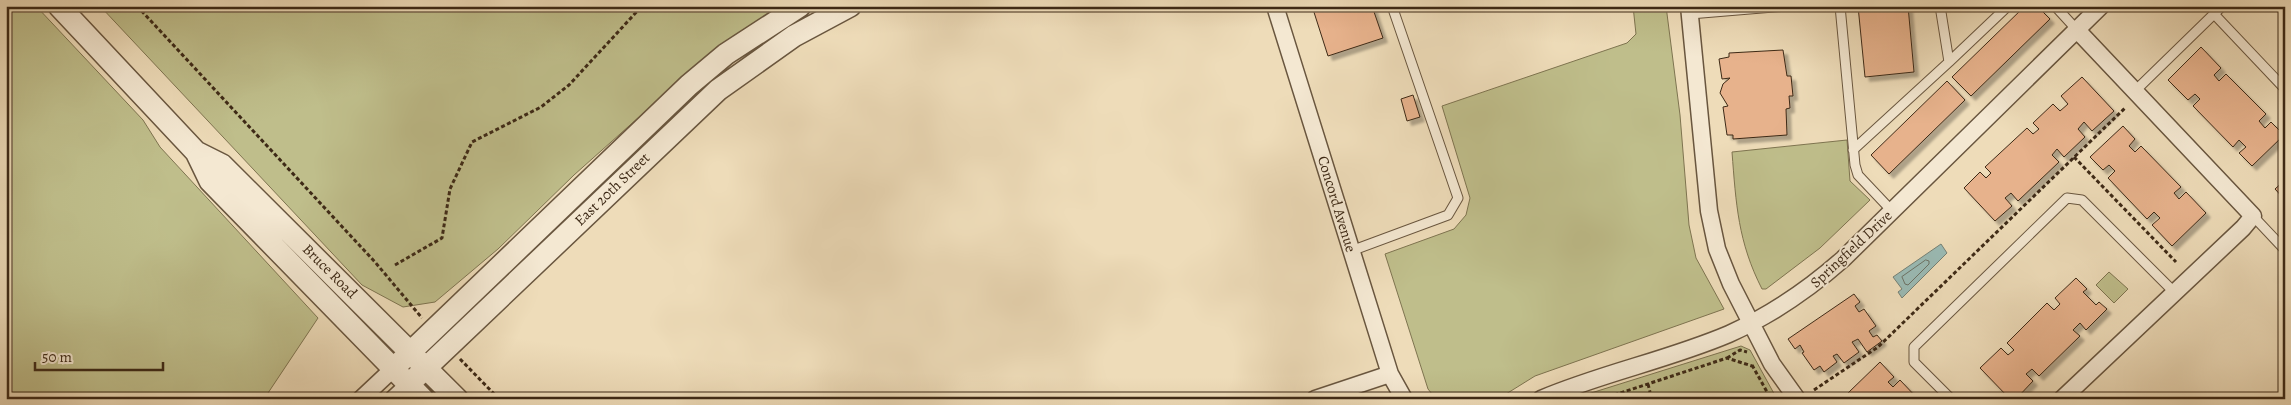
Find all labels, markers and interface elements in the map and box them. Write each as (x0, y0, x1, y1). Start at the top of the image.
street label: East 20th Street (570, 148, 654, 230)
street label: Concord Avenue (1313, 153, 1361, 255)
street label: Springfield Drive (1806, 206, 1897, 292)
street label: Bruce Road (298, 239, 362, 303)
scale bar (35, 340, 162, 372)
text: 50 m (42, 347, 72, 367)

